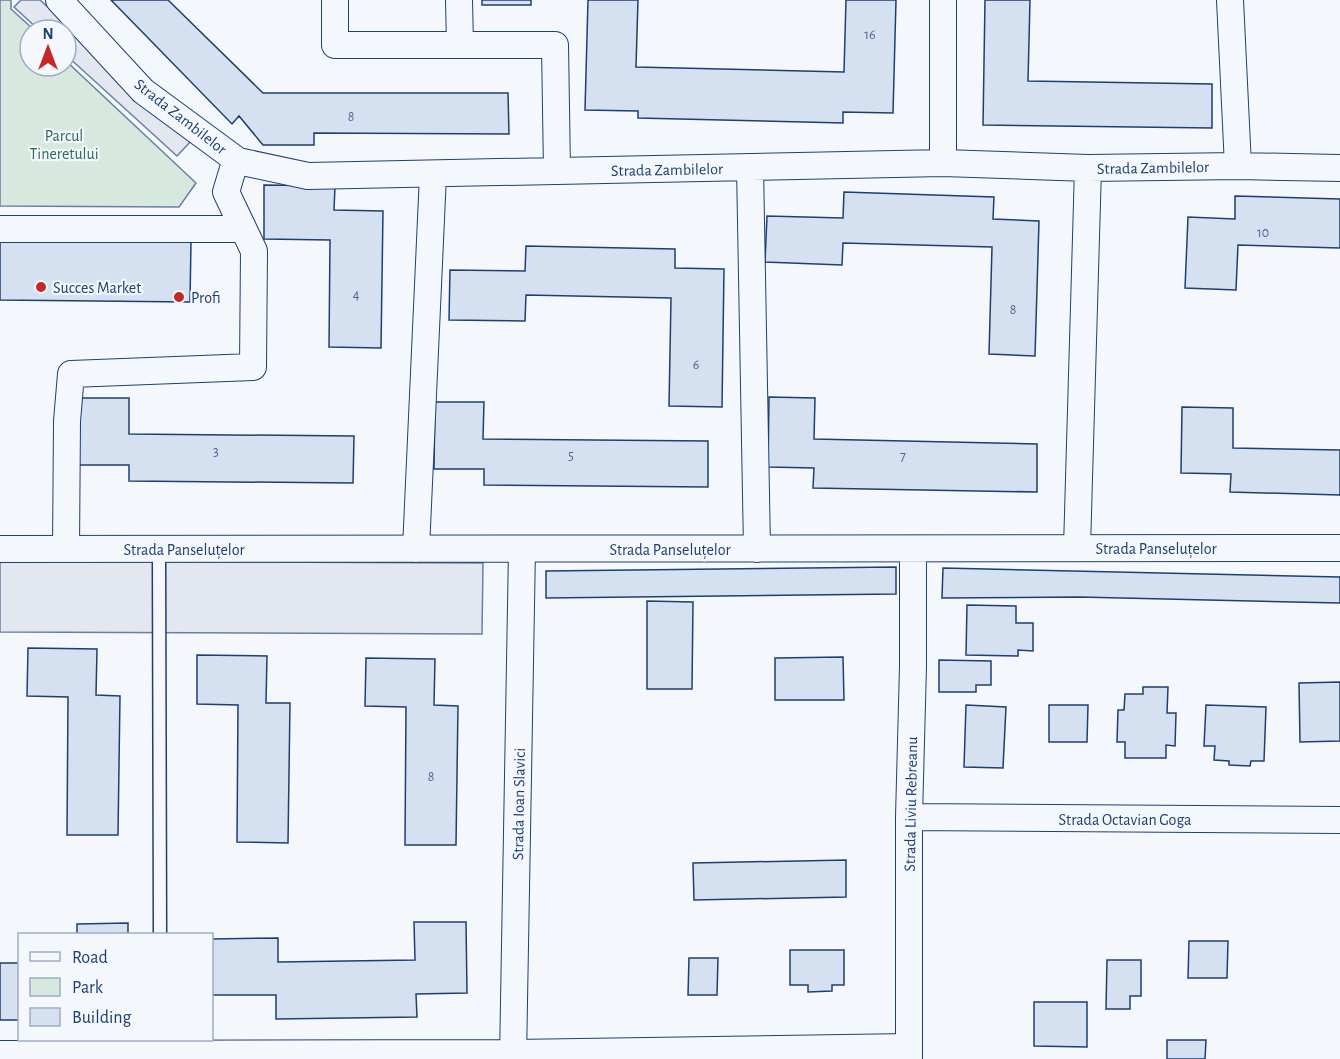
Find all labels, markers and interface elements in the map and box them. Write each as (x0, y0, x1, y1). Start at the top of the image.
north arrow (18, 18, 78, 78)
text: N (42, 26, 54, 42)
house number: 16 (864, 28, 876, 42)
street label: Strada Zambilelor (131, 76, 230, 158)
house number: 8 (348, 110, 354, 124)
park label: Parcul Tineretului (29, 128, 99, 162)
street label: Strada Zambilelor (1097, 159, 1210, 177)
street label: Strada Zambilelor (611, 161, 724, 179)
house number: 10 (1257, 226, 1269, 240)
marker: Succes Market (34, 280, 48, 294)
place label: Succes Market (53, 280, 141, 296)
house number: 4 (353, 288, 360, 302)
marker: Profi (172, 290, 186, 304)
place label: Profi (191, 290, 221, 306)
house number: 8 (1010, 303, 1016, 317)
house number: 6 (693, 358, 699, 372)
house number: 3 (213, 445, 219, 459)
house number: 5 (568, 449, 574, 463)
house number: 7 (900, 449, 906, 463)
street label: Strada Panseluțelor (1095, 541, 1217, 559)
street label: Strada Panseluțelor (123, 542, 245, 560)
street label: Strada Panseluțelor (609, 542, 731, 560)
street label: Strada Liviu Rebreanu (902, 736, 920, 872)
street label: Strada Ioan Slavici (510, 748, 528, 860)
house number: 8 (428, 770, 434, 784)
street label: Strada Octavian Goga (1059, 812, 1191, 828)
legend (18, 933, 213, 1041)
text: Road (72, 949, 108, 967)
text: Park (72, 979, 104, 997)
text: Building (72, 1009, 132, 1027)

